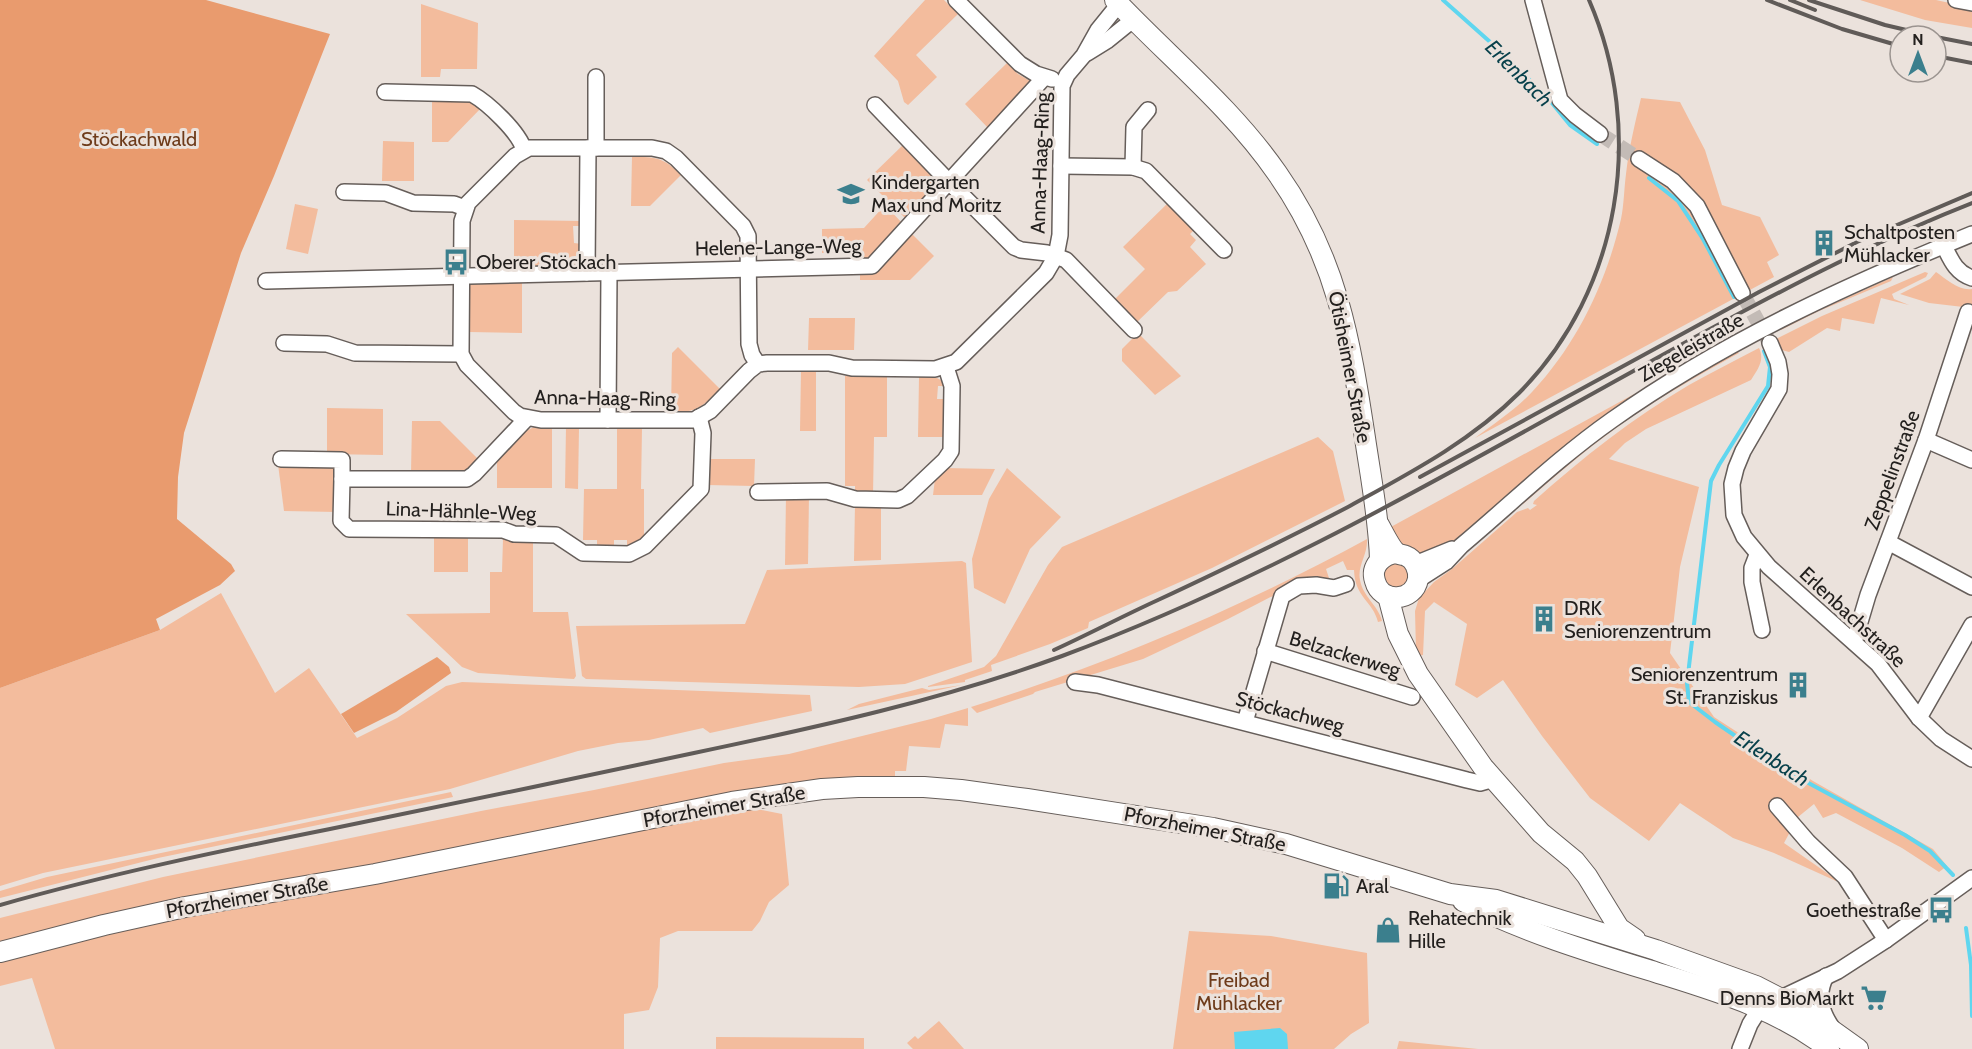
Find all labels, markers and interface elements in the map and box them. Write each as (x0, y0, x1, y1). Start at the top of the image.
north arrow (1888, 24, 1948, 84)
text: N (1912, 30, 1924, 49)
water label: Erlenbach (1480, 34, 1558, 112)
street label: Anna-Haag-Ring (1026, 91, 1055, 234)
park label: Stöckachwald (81, 127, 197, 151)
place label: Kindergarten Max und Moritz (871, 170, 1002, 217)
school or university icon: Kindergarten Max und Moritz (836, 179, 866, 209)
place label: Schaltposten Mühlacker (1844, 220, 1955, 267)
building icon: Schaltposten Mühlacker (1809, 228, 1839, 258)
street label: Helene-Lange-Weg (695, 234, 862, 260)
bus stop icon: Oberer Stöckach (441, 247, 471, 277)
place label: Oberer Stöckach (476, 250, 616, 274)
street label: Ötisheimer Straße (1324, 289, 1376, 445)
street label: Ziegeleistraße (1634, 307, 1748, 387)
street label: Anna-Haag-Ring (534, 385, 677, 411)
street label: Zeppelinstraße (1859, 407, 1925, 533)
street label: Lina-Hähnle-Weg (385, 496, 538, 526)
street label: Erlenbachstraße (1795, 562, 1911, 672)
place label: DRK Seniorenzentrum (1564, 596, 1711, 643)
building icon: DRK Seniorenzentrum (1529, 604, 1559, 634)
street label: Belzackerweg (1287, 626, 1404, 683)
place label: Seniorenzentrum St. Franziskus (1631, 662, 1778, 709)
building icon: Seniorenzentrum St. Franziskus (1783, 670, 1813, 700)
street label: Stöckachweg (1233, 686, 1348, 738)
water label: Erlenbach (1730, 725, 1814, 791)
street label: Pforzheimer Straße (641, 780, 807, 832)
street label: Pforzheimer Straße (1122, 802, 1288, 856)
street label: Pforzheimer Straße (164, 871, 330, 923)
fuel station icon: Aral (1321, 871, 1351, 901)
place label: Aral (1356, 874, 1389, 898)
bus stop icon: Goethestraße (1926, 895, 1956, 925)
place label: Goethestraße (1806, 898, 1921, 922)
place label: Rehatechnik Hille (1408, 906, 1511, 953)
shop icon: Rehatechnik Hille (1373, 915, 1403, 945)
park label: Freibad Mühlacker (1196, 968, 1283, 1015)
supermarket icon: Denns BioMarkt (1859, 983, 1889, 1013)
place label: Denns BioMarkt (1720, 986, 1854, 1010)

